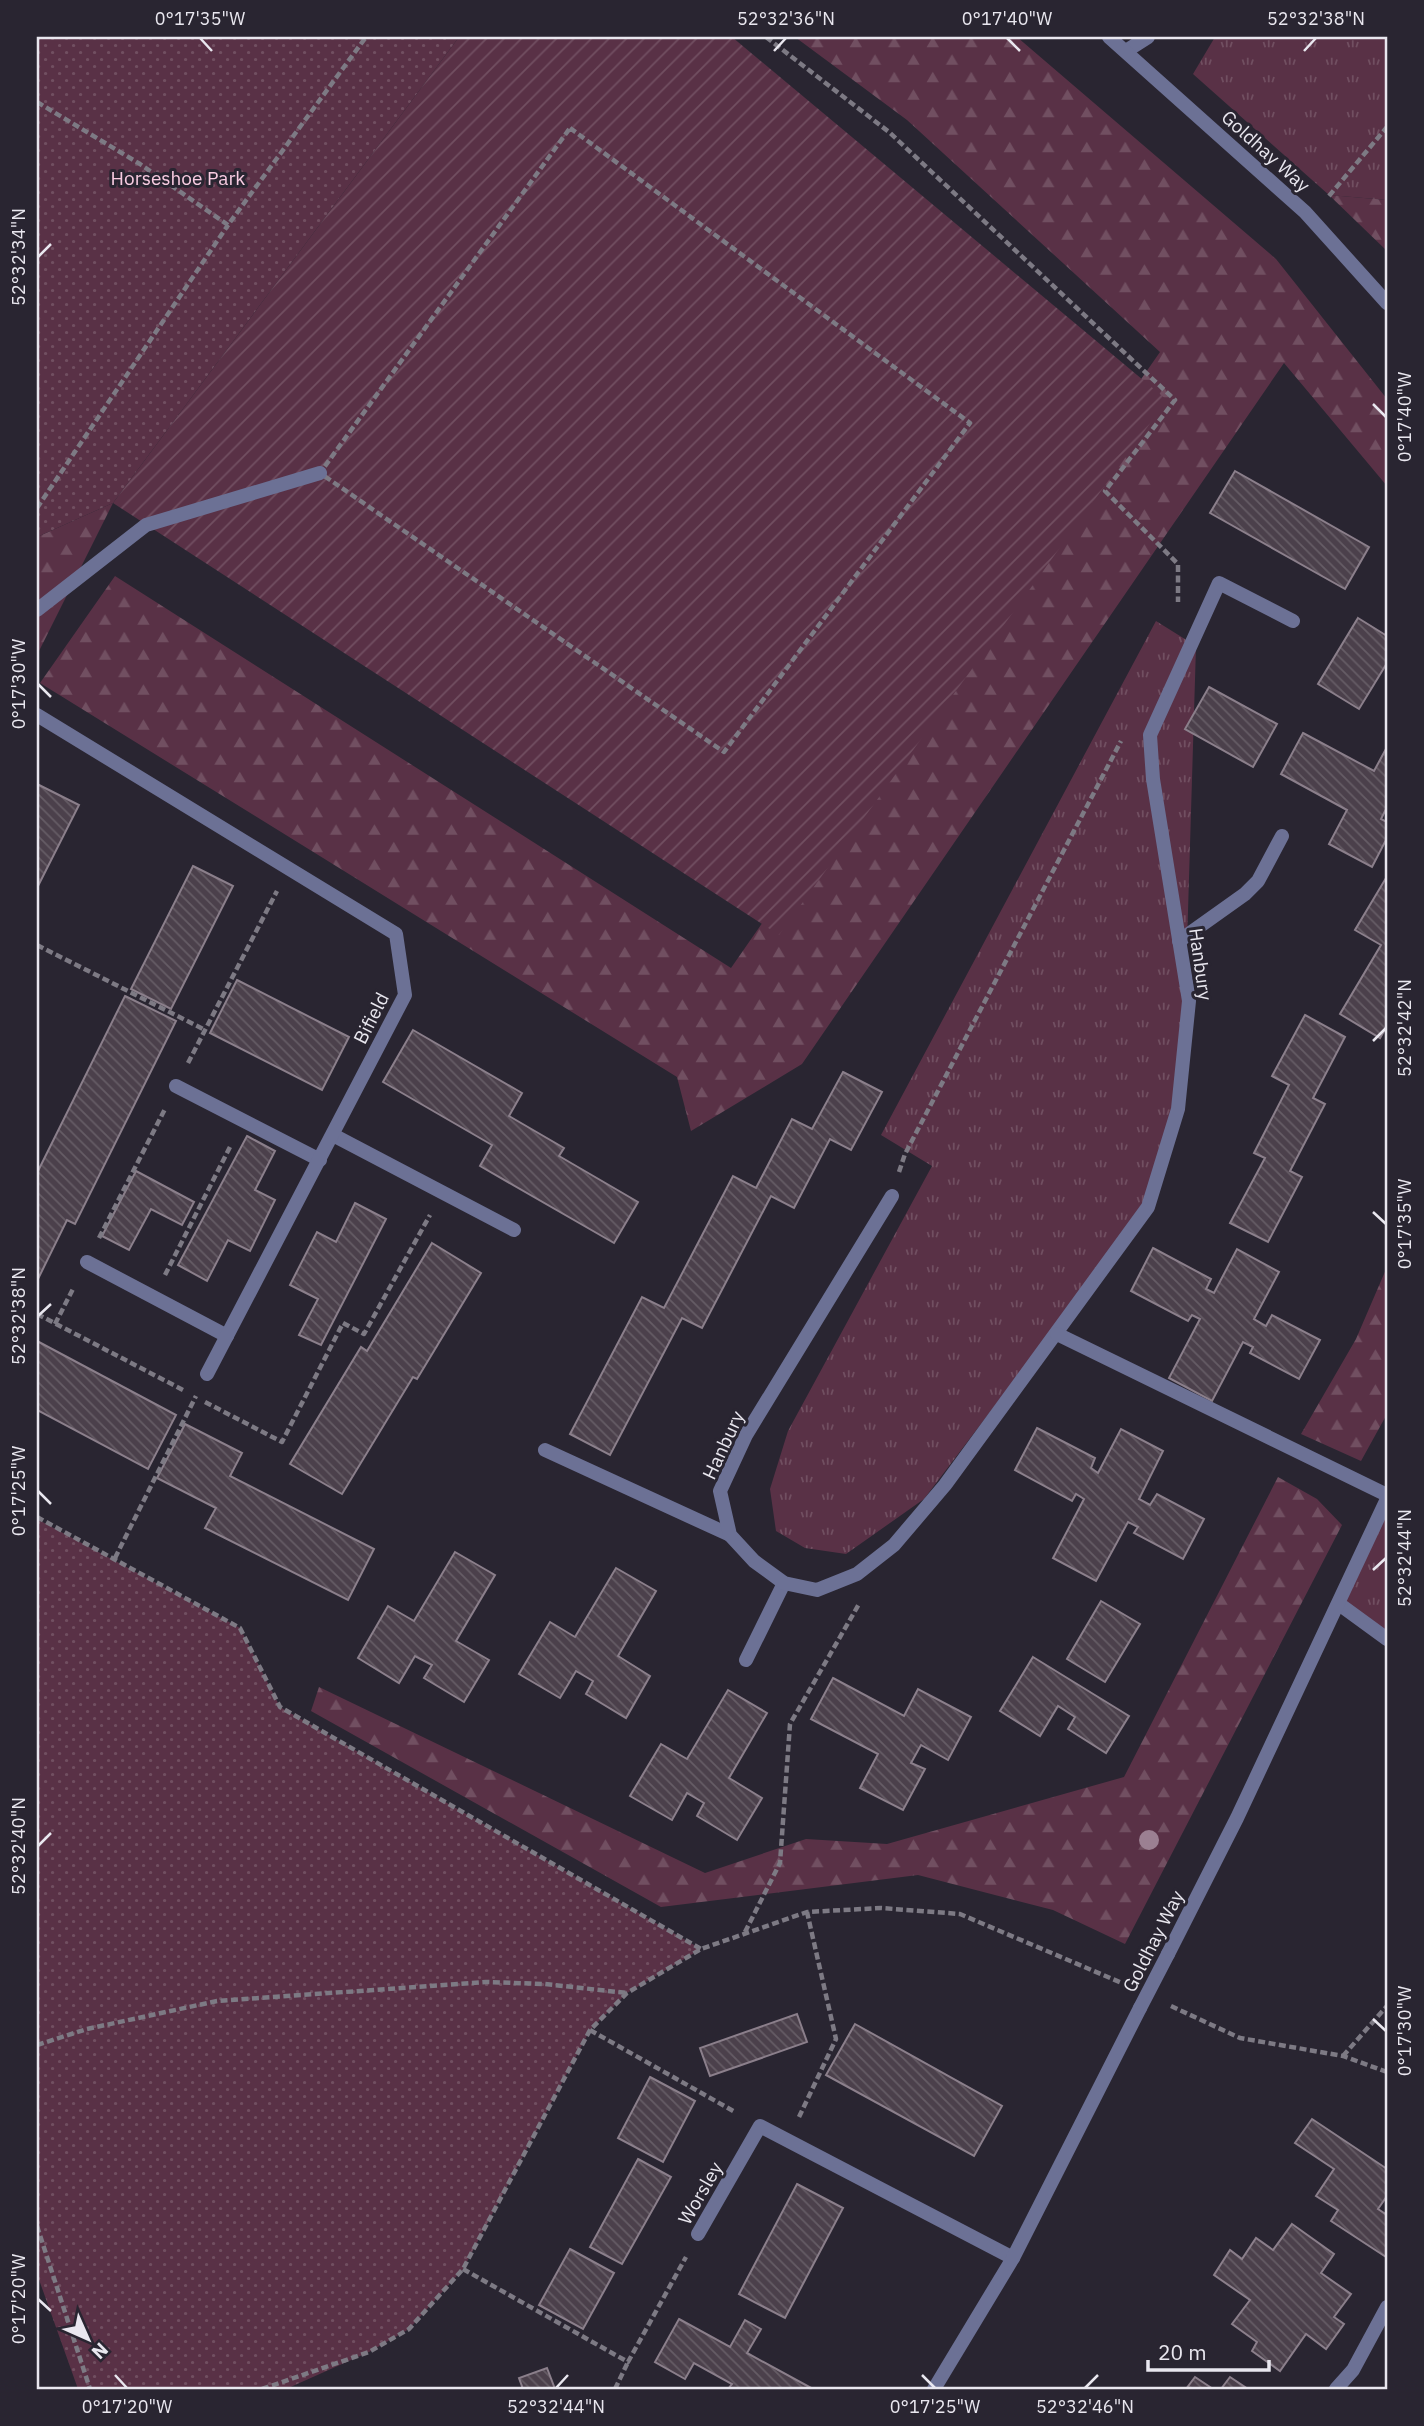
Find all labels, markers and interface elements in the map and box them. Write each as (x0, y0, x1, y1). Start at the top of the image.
text: 0°17'35"W (155, 7, 245, 30)
text: 52°32'36"N (737, 7, 835, 30)
text: 0°17'40"W (962, 7, 1052, 30)
text: 52°32'38"N (1267, 7, 1365, 30)
street label: Goldhay Way (1217, 105, 1316, 197)
park label: Horseshoe Park (111, 166, 245, 190)
text: 52°32'34"N (7, 208, 30, 306)
text: 0°17'40"W (1393, 372, 1416, 462)
text: 0°17'30"W (7, 639, 30, 729)
street label: Hanbury (1184, 926, 1218, 1002)
text: 52°32'42"N (1393, 979, 1416, 1077)
street label: Bifield (348, 988, 394, 1048)
text: 0°17'35"W (1393, 1179, 1416, 1269)
text: 52°32'38"N (7, 1267, 30, 1365)
street label: Hanbury (697, 1406, 749, 1483)
text: 0°17'25"W (7, 1446, 30, 1536)
text: 52°32'44"N (1393, 1509, 1416, 1607)
text: 52°32'40"N (7, 1797, 30, 1895)
street label: Goldhay Way (1117, 1886, 1189, 1996)
text: 0°17'30"W (1393, 1986, 1416, 2076)
street label: Worsley (672, 2157, 728, 2229)
text: 0°17'20"W (7, 2254, 30, 2344)
north arrow (52, 2304, 122, 2374)
scale bar (1148, 2328, 1268, 2372)
text: N (87, 2338, 113, 2364)
text: 20 m (1158, 2338, 1207, 2366)
text: 0°17'20"W (82, 2395, 172, 2418)
text: 52°32'44"N (507, 2395, 605, 2418)
text: 0°17'25"W (890, 2395, 980, 2418)
text: 52°32'46"N (1036, 2395, 1134, 2418)

